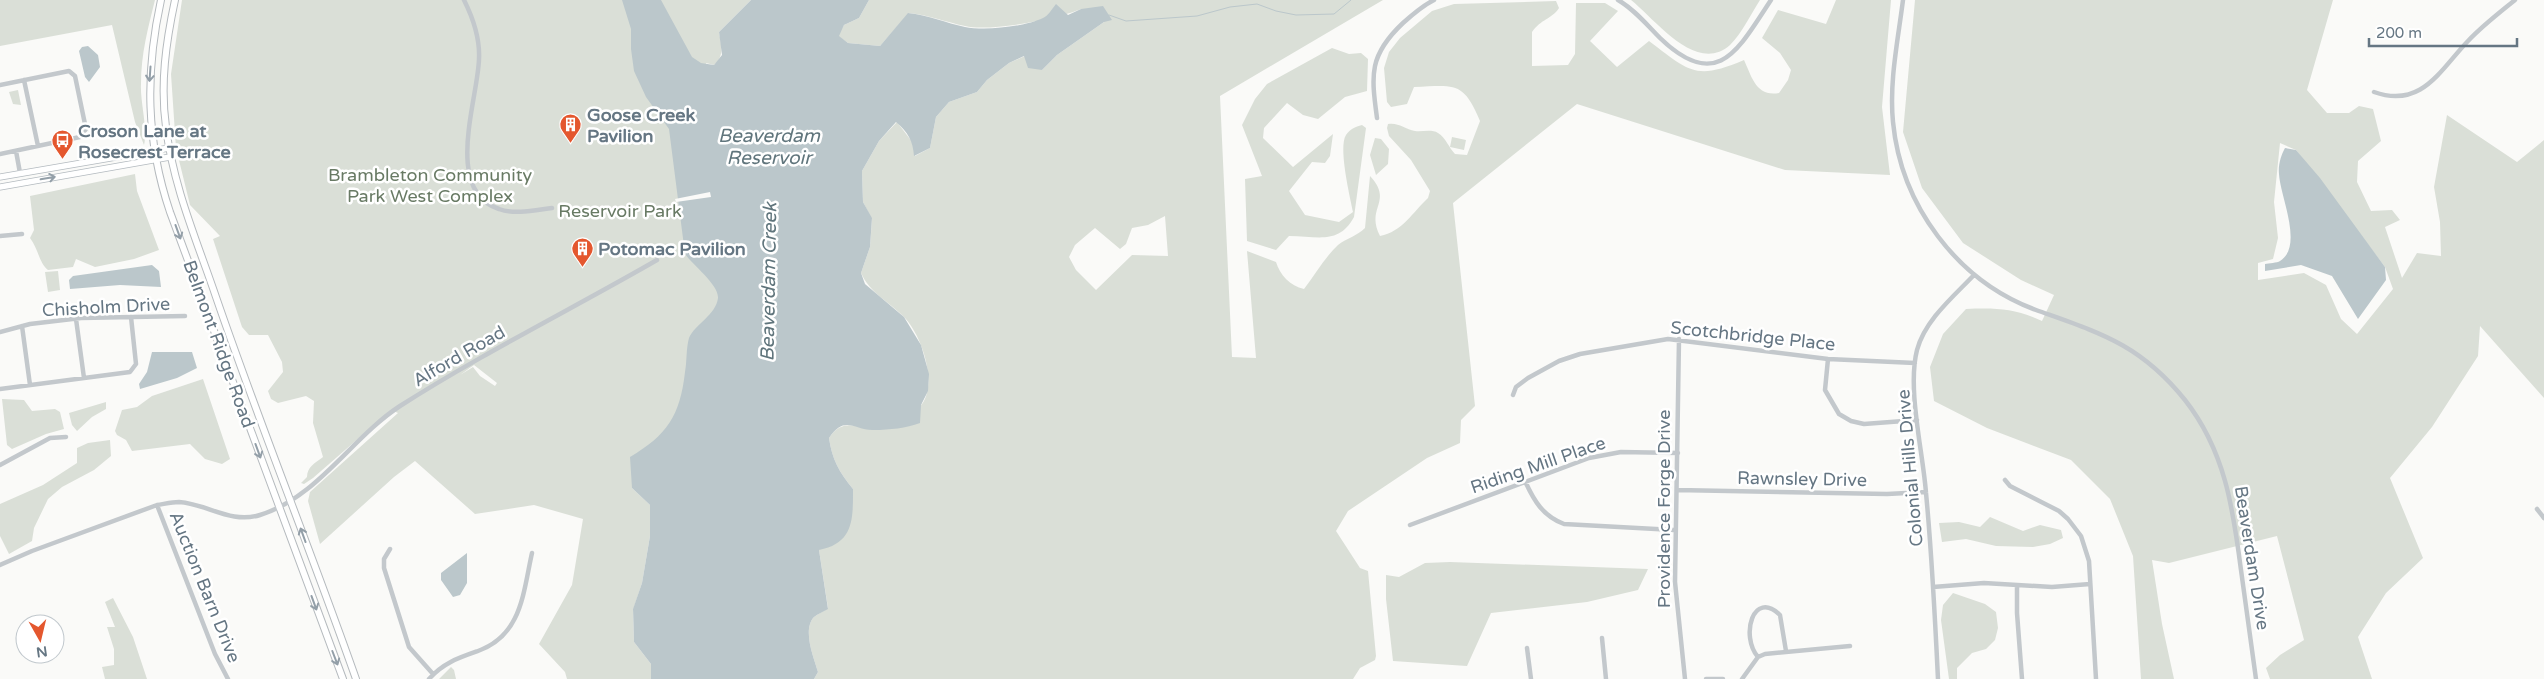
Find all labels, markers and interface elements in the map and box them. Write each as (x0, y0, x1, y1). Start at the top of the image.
scale bar (2369, 15, 2516, 47)
text: 200 m (2376, 24, 2422, 42)
one-way arrow (145, 65, 154, 81)
place label: Goose Creek Pavilion (587, 104, 695, 147)
building icon: Goose Creek Pavilion (559, 113, 583, 144)
place label: Croson Lane at Rosecrest Terrace (78, 120, 231, 163)
water label: Beaverdam Reservoir (718, 125, 821, 169)
bus stop icon: Croson Lane at Rosecrest Terrace (50, 129, 74, 160)
park label: Brambleton Community Park West Complex (328, 164, 532, 207)
one-way arrow (39, 173, 55, 182)
park label: Reservoir Park (558, 200, 682, 222)
water label: Beaverdam Creek (757, 201, 781, 362)
one-way arrow (174, 224, 183, 240)
building icon: Potomac Pavilion (570, 237, 594, 268)
place label: Potomac Pavilion (598, 238, 746, 260)
street label: Belmont Ridge Road (178, 257, 260, 431)
street label: Chisholm Drive (41, 293, 171, 321)
street label: Scotchbridge Place (1670, 316, 1836, 356)
street label: Alford Road (409, 321, 509, 391)
street label: Colonial Hills Drive (1892, 388, 1928, 548)
street label: Providence Forge Drive (1653, 410, 1675, 608)
street label: Riding Mill Place (1467, 432, 1609, 498)
one-way arrow (254, 442, 263, 458)
street label: Rawnsley Drive (1737, 467, 1867, 491)
street label: Beaverdam Drive (2230, 484, 2274, 632)
street label: Auction Barn Drive (165, 508, 245, 666)
one-way arrow (298, 527, 307, 543)
one-way arrow (310, 595, 319, 610)
north arrow (15, 614, 65, 664)
text: N (35, 642, 48, 661)
one-way arrow (331, 650, 340, 665)

